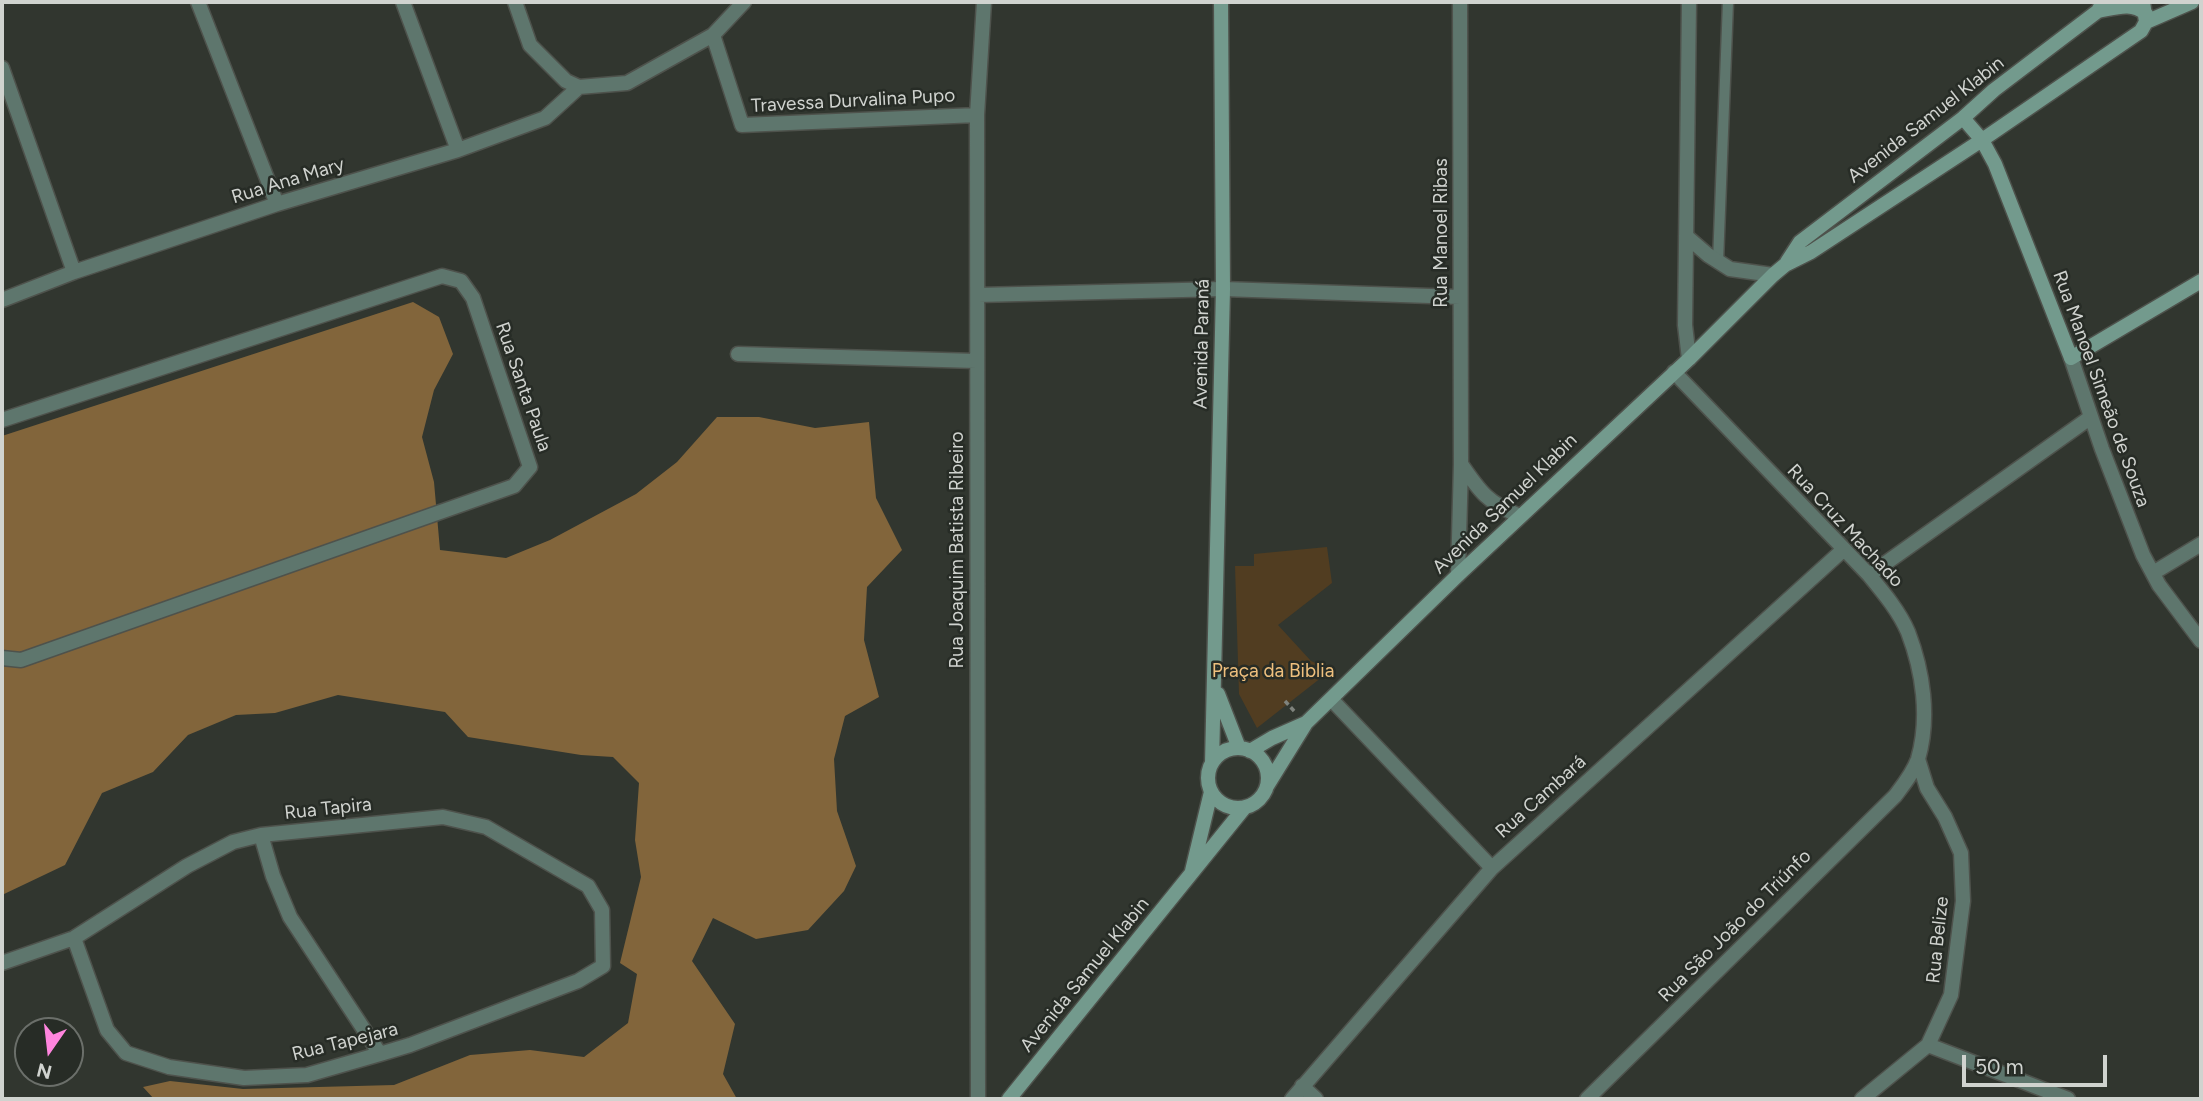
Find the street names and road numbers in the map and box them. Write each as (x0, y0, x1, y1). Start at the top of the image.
street label: Avenida Samuel Klabin (1843, 52, 2009, 188)
street label: Travessa Durvalina Pupo (750, 84, 956, 118)
street label: Rua Ana Mary (229, 153, 347, 209)
street label: Rua Manoel Ribas (1430, 158, 1452, 308)
street label: Rua Manoel Simeão de Souza (2048, 268, 2154, 510)
street label: Avenida Paraná (1189, 279, 1215, 409)
street label: Rua Santa Paula (490, 319, 556, 455)
street label: Avenida Samuel Klabin (1428, 429, 1582, 579)
street label: Rua Joaquim Batista Ribeiro (946, 431, 968, 669)
street label: Rua Cruz Machado (1782, 460, 1908, 592)
street label: Rua Cambará (1491, 751, 1591, 843)
street label: Rua Tapira (283, 793, 373, 825)
street label: Rua São João do Triúnfo (1654, 845, 1816, 1007)
street label: Avenida Samuel Klabin (1016, 893, 1154, 1057)
street label: Rua Belize (1922, 895, 1954, 985)
street label: Rua Tapejara (290, 1018, 400, 1066)

